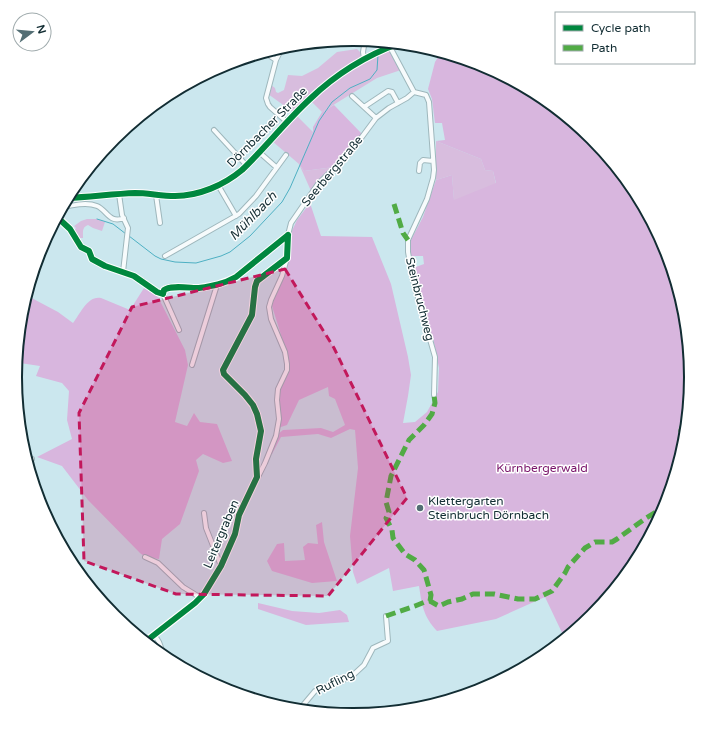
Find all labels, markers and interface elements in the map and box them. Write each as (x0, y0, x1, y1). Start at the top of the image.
north arrow (12, 12, 52, 52)
legend (555, 12, 695, 64)
text: Cycle path (591, 21, 650, 35)
text: N (34, 23, 49, 35)
text: Path (591, 41, 617, 55)
street label: Dörnbacher Straße (224, 84, 310, 170)
street label: Seerbergstraße (298, 133, 366, 209)
water label: Mühlbach (226, 187, 281, 244)
street label: Steinbruchweg (403, 256, 437, 342)
park label: Kürnbergerwald (496, 461, 588, 475)
place label: Klettergarten Steinbruch Dörnbach (428, 494, 549, 522)
street label: Leitergraben (200, 498, 242, 570)
marker: Klettergarten Steinbruch Dörnbach (415, 503, 425, 513)
street label: Rufling (313, 666, 357, 698)

